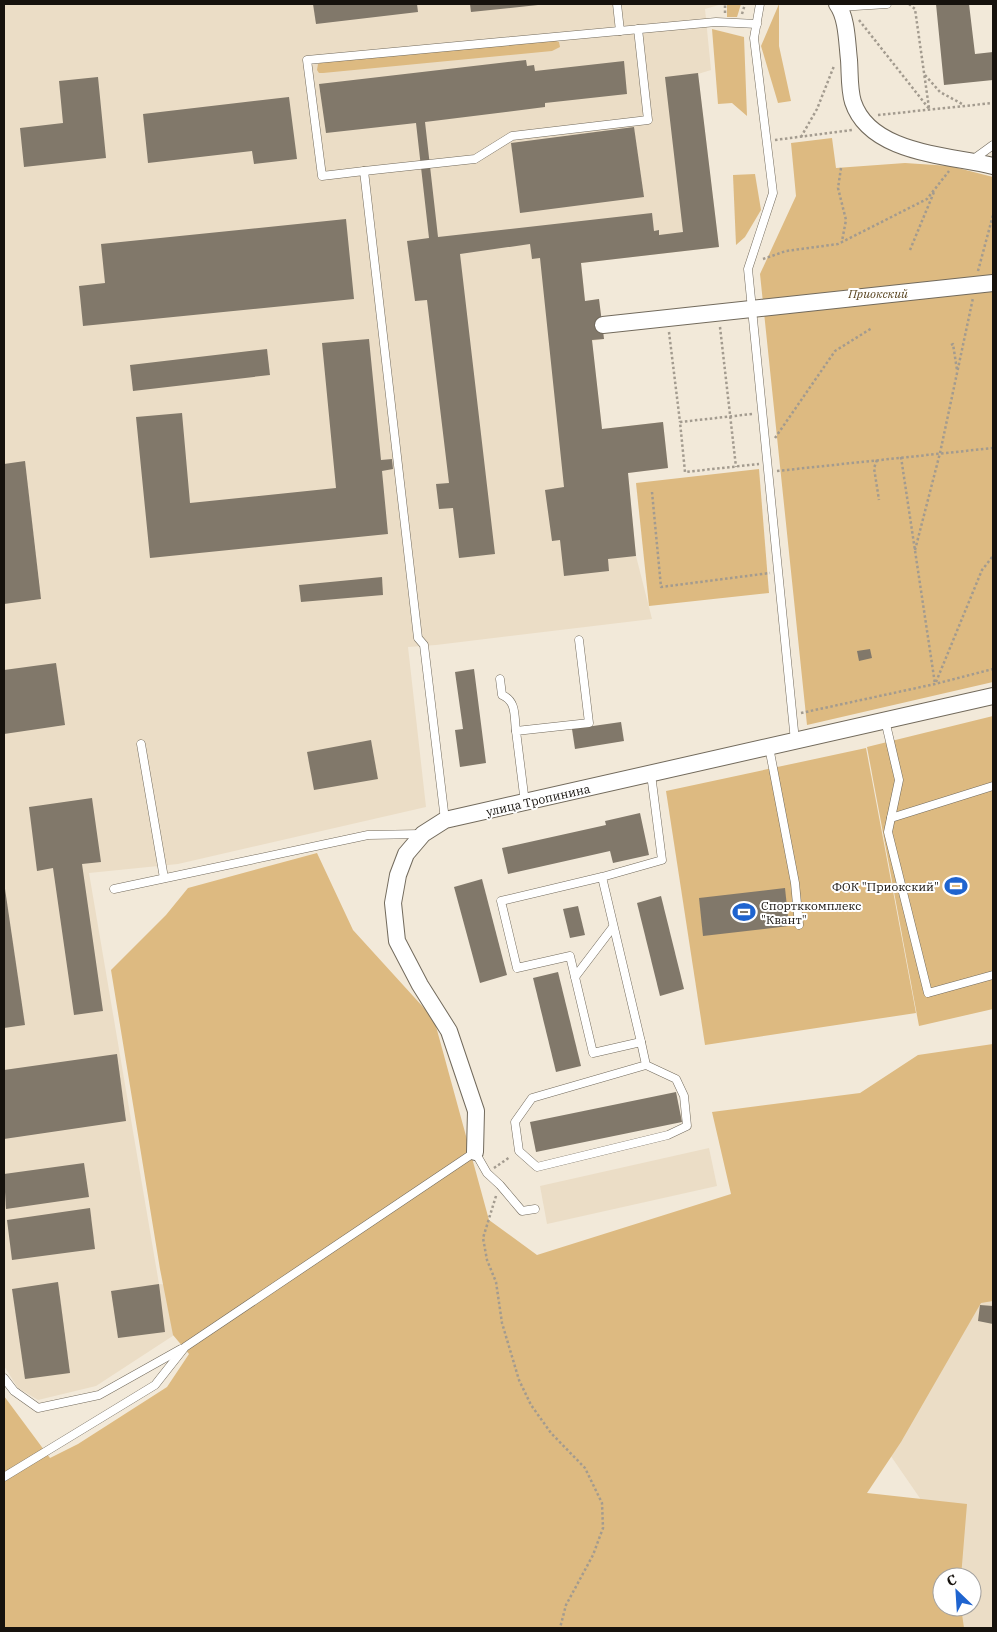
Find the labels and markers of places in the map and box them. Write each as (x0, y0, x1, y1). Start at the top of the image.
sports icon: ФОК "Приокский" (943, 873, 969, 899)
place label: ФОК "Приокский" (832, 879, 939, 894)
place label: Спортккомплекс "Квант" (761, 898, 861, 927)
sports icon: Спортккомплекс "Квант" (731, 899, 757, 925)

